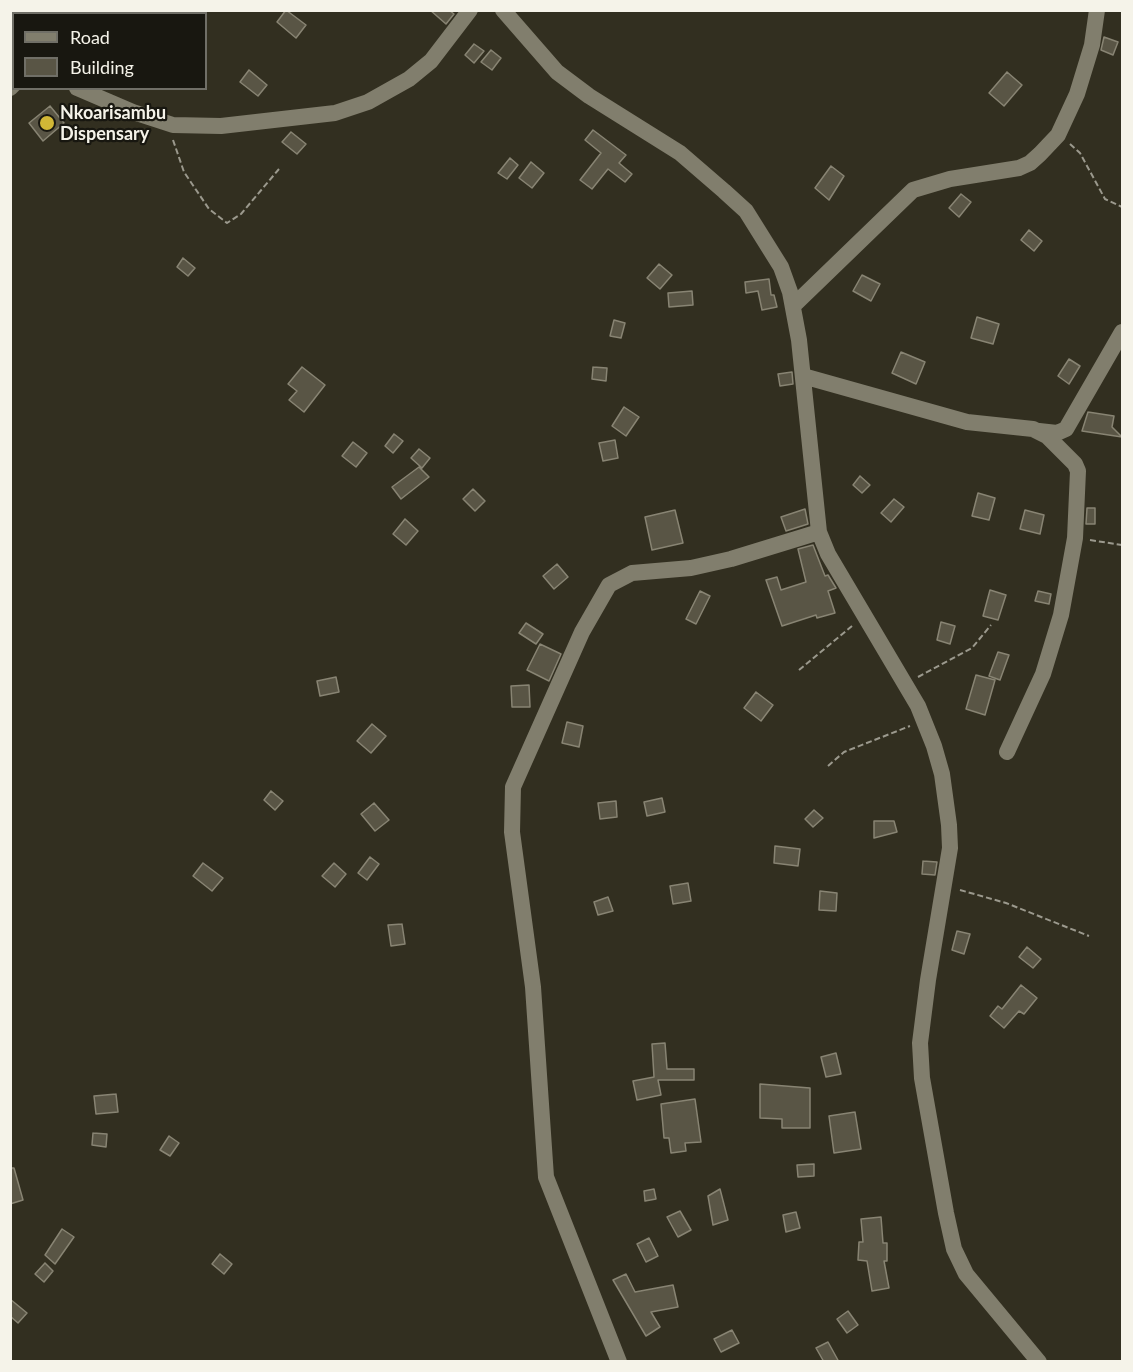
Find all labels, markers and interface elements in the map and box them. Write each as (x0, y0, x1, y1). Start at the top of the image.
legend (12, 12, 207, 90)
text: Road (70, 26, 110, 48)
text: Building (70, 56, 134, 78)
place label: Nkoarisambu Dispensary (60, 102, 166, 144)
marker: Nkoarisambu Dispensary (38, 114, 56, 132)

